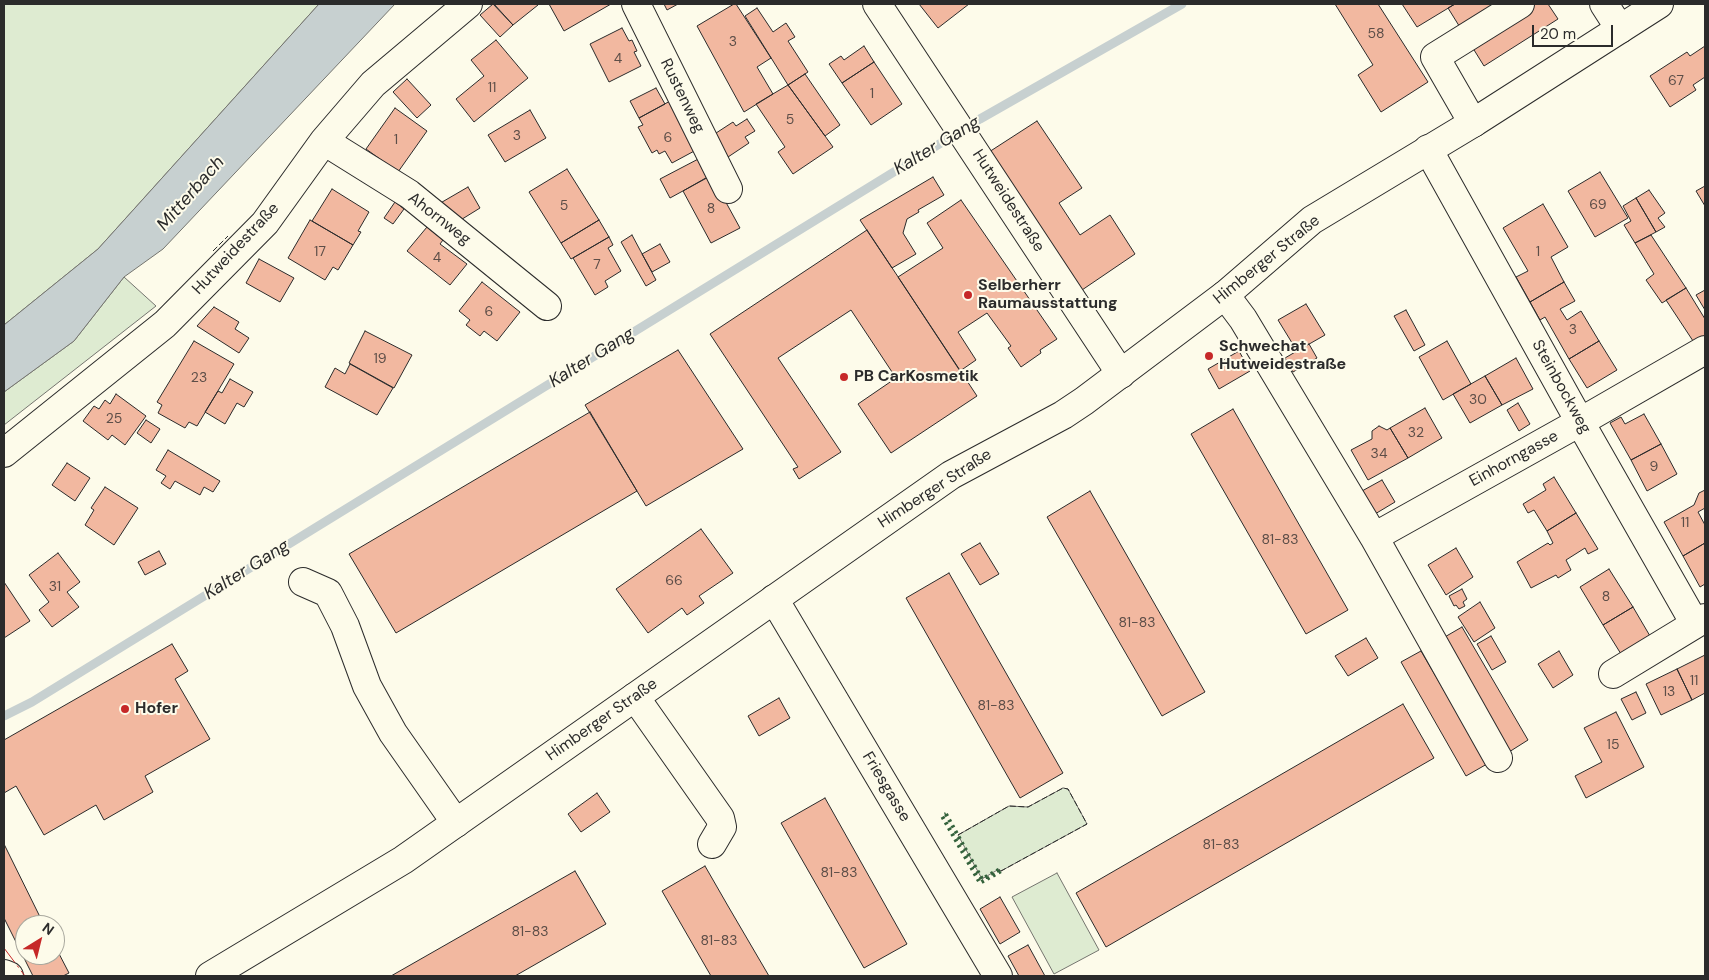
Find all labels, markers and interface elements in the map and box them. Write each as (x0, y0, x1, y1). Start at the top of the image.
scale bar (1534, 15, 1615, 47)
text: 20 m (1540, 24, 1576, 44)
house number: 58 (1367, 26, 1385, 42)
house number: 3 (729, 34, 737, 50)
house number: 4 (614, 51, 622, 67)
street label: Rustenweg (656, 56, 708, 136)
house number: 67 (1668, 73, 1684, 89)
house number: 11 (488, 80, 496, 96)
house number: 1 (870, 86, 874, 102)
house number: 5 (786, 112, 794, 128)
water label: Kalter Gang (890, 112, 984, 180)
house number: 3 (513, 128, 521, 144)
house number: 6 (664, 130, 672, 146)
house number: 1 (394, 132, 398, 148)
street label: Hutweidestraße (968, 146, 1048, 256)
water label: Mitterbach (153, 152, 229, 236)
street label: Ahornweg (404, 189, 474, 249)
house number: 69 (1589, 197, 1607, 213)
house number: 5 (560, 198, 568, 214)
street label: Hutweidestraße (189, 199, 283, 299)
house number: 8 (707, 201, 715, 217)
street label: Himberger Straße (1210, 211, 1324, 309)
house number: 17 (314, 244, 326, 260)
house number: 1 (1536, 244, 1540, 260)
house number: 4 (433, 250, 441, 266)
house number: 7 (593, 257, 601, 273)
place label: Selberherr Raumausstattung (978, 276, 1117, 314)
marker: Selberherr Raumausstattung (962, 289, 974, 301)
house number: 6 (485, 304, 493, 320)
house number: 3 (1569, 322, 1577, 338)
water label: Kalter Gang (545, 323, 639, 393)
place label: Schwechat Hutweidestraße (1219, 337, 1346, 375)
street label: Steinbockweg (1527, 337, 1595, 437)
marker: Schwechat Hutweidestraße (1203, 350, 1215, 362)
house number: 19 (373, 351, 387, 367)
place label: PB CarKosmetik (854, 367, 979, 387)
house number: 23 (191, 370, 207, 386)
marker: PB CarKosmetik (838, 371, 850, 383)
house number: 30 (1469, 392, 1487, 408)
house number: 25 (106, 411, 122, 427)
house number: 32 (1408, 425, 1424, 441)
street label: Einhorngasse (1466, 427, 1562, 491)
street label: Himberger Straße (875, 445, 995, 533)
house number: 34 (1371, 446, 1387, 462)
house number: 9 (1650, 459, 1658, 475)
house number: 11 (1681, 515, 1689, 531)
house number: 81-83 (1262, 532, 1298, 548)
water label: Kalter Gang (200, 535, 294, 605)
house number: 66 (665, 573, 683, 589)
house number: 31 (49, 579, 61, 595)
house number: 8 (1602, 589, 1610, 605)
house number: 81-83 (1119, 615, 1155, 631)
house number: 11 (1690, 673, 1698, 689)
street label: Himberger Straße (543, 674, 661, 766)
house number: 13 (1663, 684, 1675, 700)
house number: 81-83 (978, 698, 1014, 714)
place label: Hofer (135, 699, 178, 719)
marker: Hofer (119, 703, 131, 715)
house number: 15 (1607, 737, 1619, 753)
street label: Friesgasse (858, 749, 914, 825)
house number: 81-83 (1203, 837, 1239, 853)
house number: 81-83 (821, 865, 857, 881)
north arrow (15, 915, 65, 965)
text: N (39, 918, 58, 939)
house number: 81-83 (512, 924, 548, 940)
house number: 81-83 (701, 933, 737, 949)

